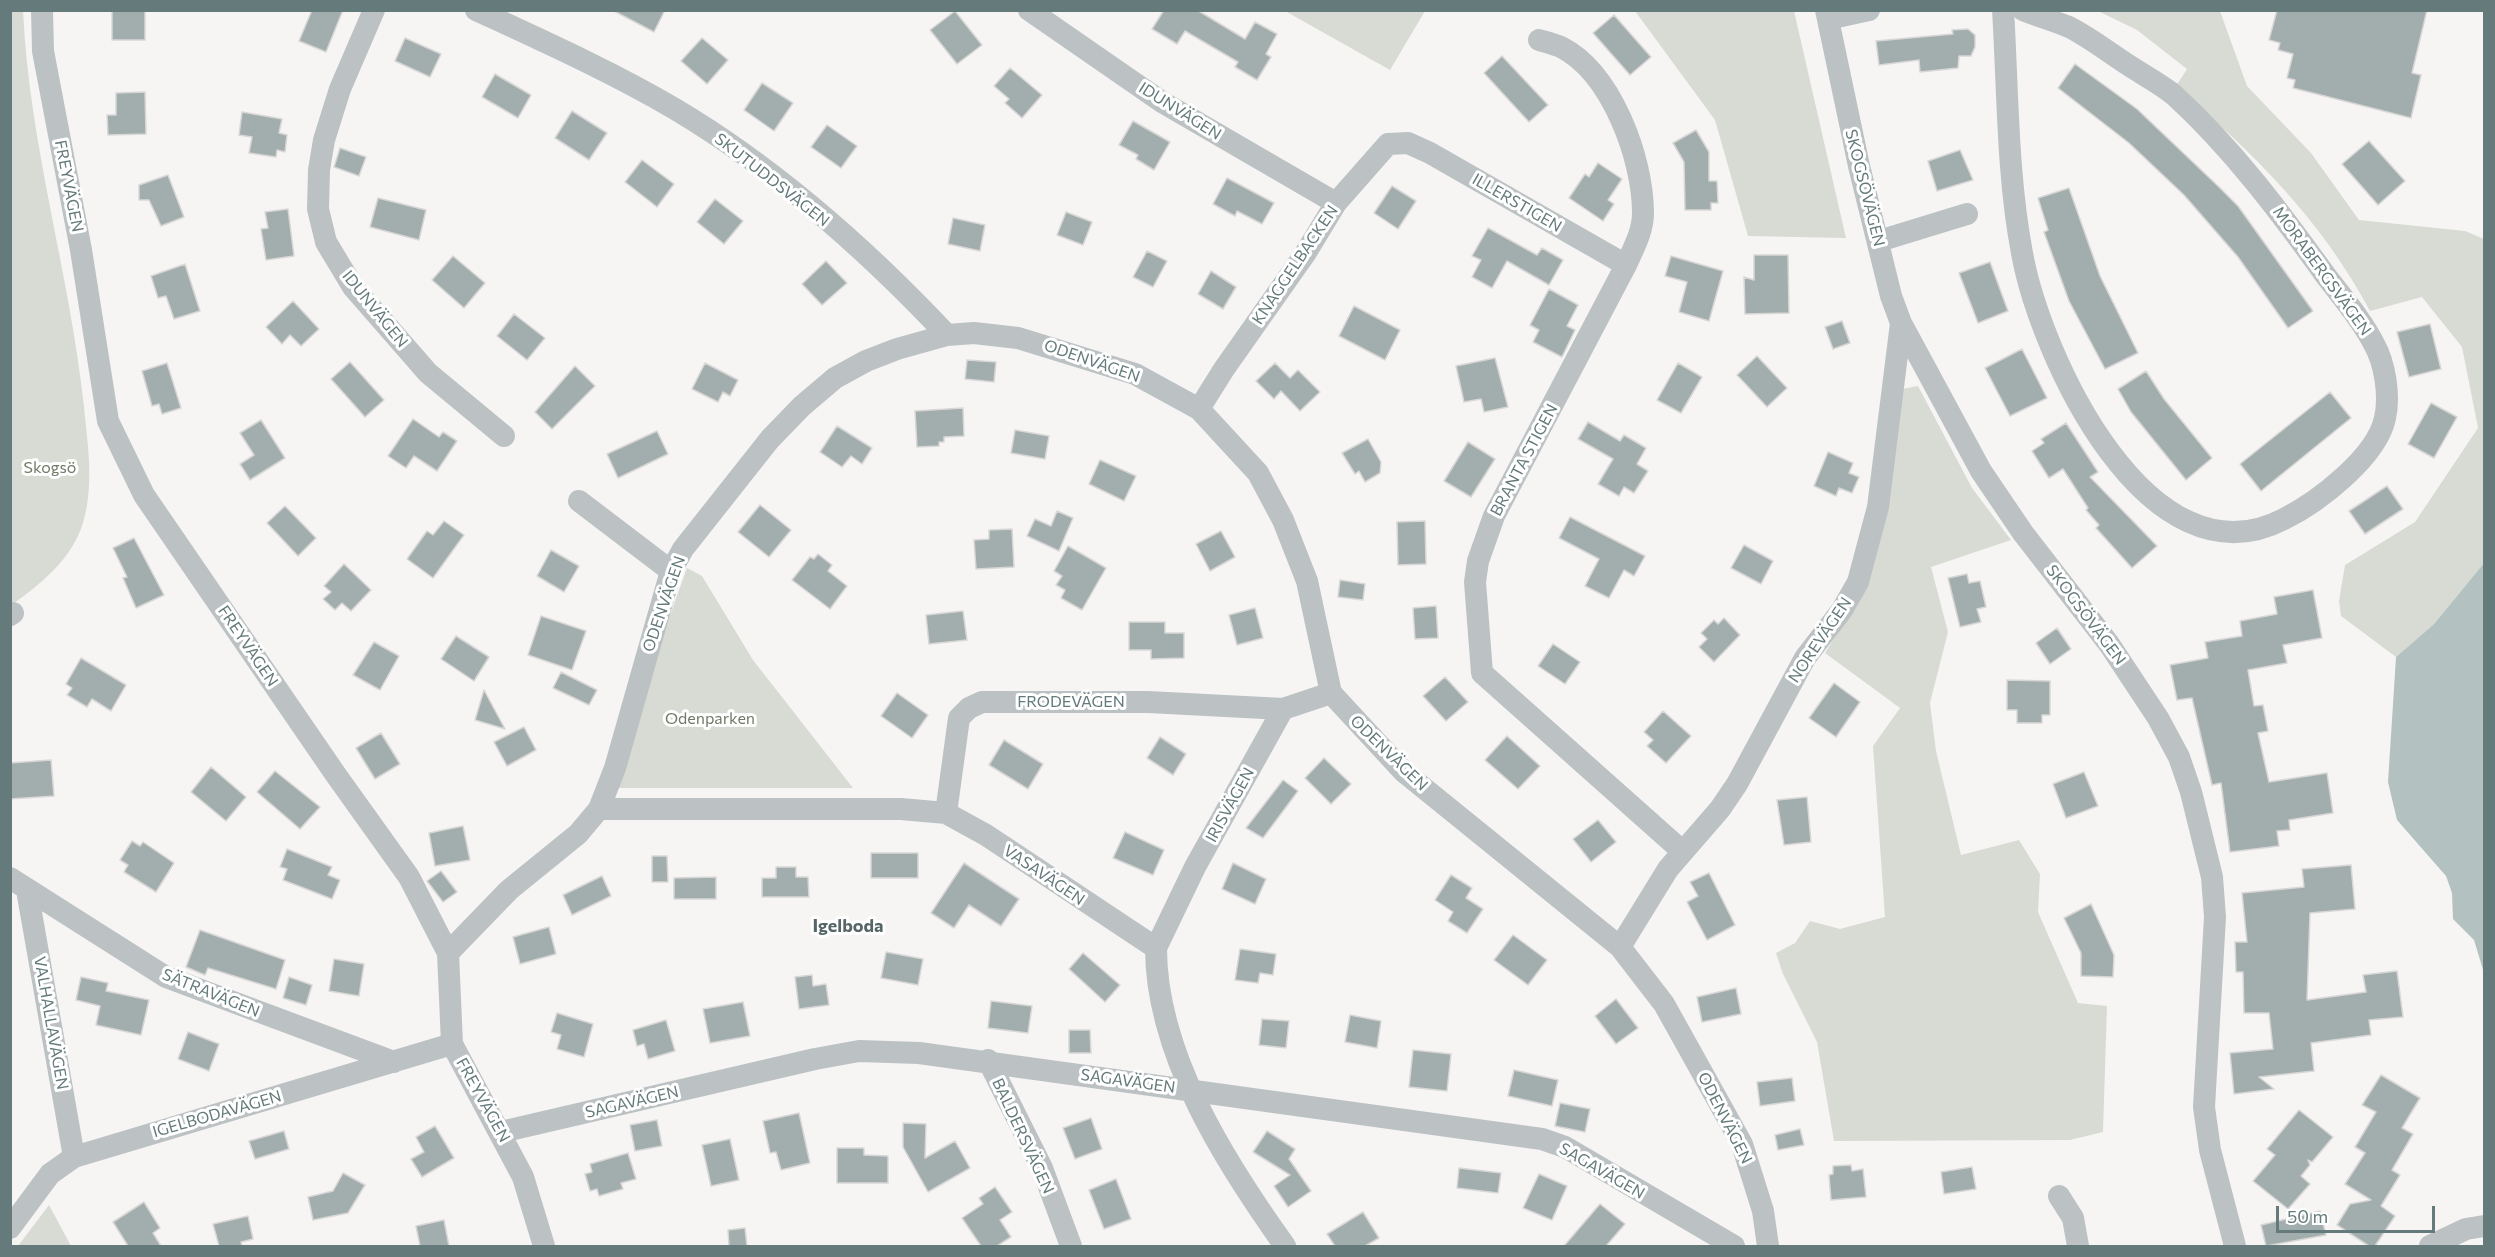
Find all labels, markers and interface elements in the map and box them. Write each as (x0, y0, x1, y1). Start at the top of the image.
street label: IDUNVÄGEN (1135, 78, 1225, 144)
street label: SKOGSÖVÄGEN (1841, 127, 1889, 249)
street label: SKUTUDDSVÄGEN (711, 129, 833, 231)
street label: FREYVÄGEN (51, 138, 87, 234)
street label: ILLERSTIGEN (1469, 170, 1565, 236)
street label: KNAGGELBACKEN (1248, 202, 1342, 328)
street label: MORABERGSVÄGEN (2269, 203, 2375, 339)
street label: IDUNVÄGEN (338, 267, 412, 351)
street label: ODENVÄGEN (1042, 336, 1142, 386)
street label: BRANTA STIGEN (1486, 401, 1562, 519)
park label: Skogsö (24, 458, 76, 478)
street label: ODENVÄGEN (639, 554, 689, 654)
street label: SKOGSÖVÄGEN (2042, 561, 2130, 669)
street label: NOREVÄGEN (1784, 594, 1856, 686)
street label: FREYVÄGEN (214, 602, 282, 690)
street label: FRODEVÄGEN (1017, 692, 1125, 712)
park label: Odenparken (665, 709, 755, 729)
street label: ODENVÄGEN (1346, 711, 1432, 795)
street label: IRISVÄGEN (1202, 764, 1258, 846)
street label: VASAVÄGEN (1000, 841, 1088, 909)
district label: Igelboda (812, 915, 884, 937)
street label: VALHALLAVÄGEN (30, 955, 72, 1091)
street label: SÄTRAVÄGEN (159, 965, 263, 1021)
street label: FREYVÄGEN (452, 1054, 514, 1146)
street label: SAGAVÄGEN (1080, 1065, 1176, 1097)
street label: ODENVÄGEN (1694, 1069, 1756, 1167)
street label: BALDERSVÄGEN (988, 1075, 1058, 1197)
street label: SAGAVÄGEN (583, 1082, 681, 1122)
street label: IGELBODAVÄGEN (150, 1086, 284, 1142)
street label: SAGAVÄGEN (1556, 1139, 1648, 1203)
scale bar (2279, 1194, 2438, 1232)
text: 50 m (2287, 1205, 2328, 1227)

